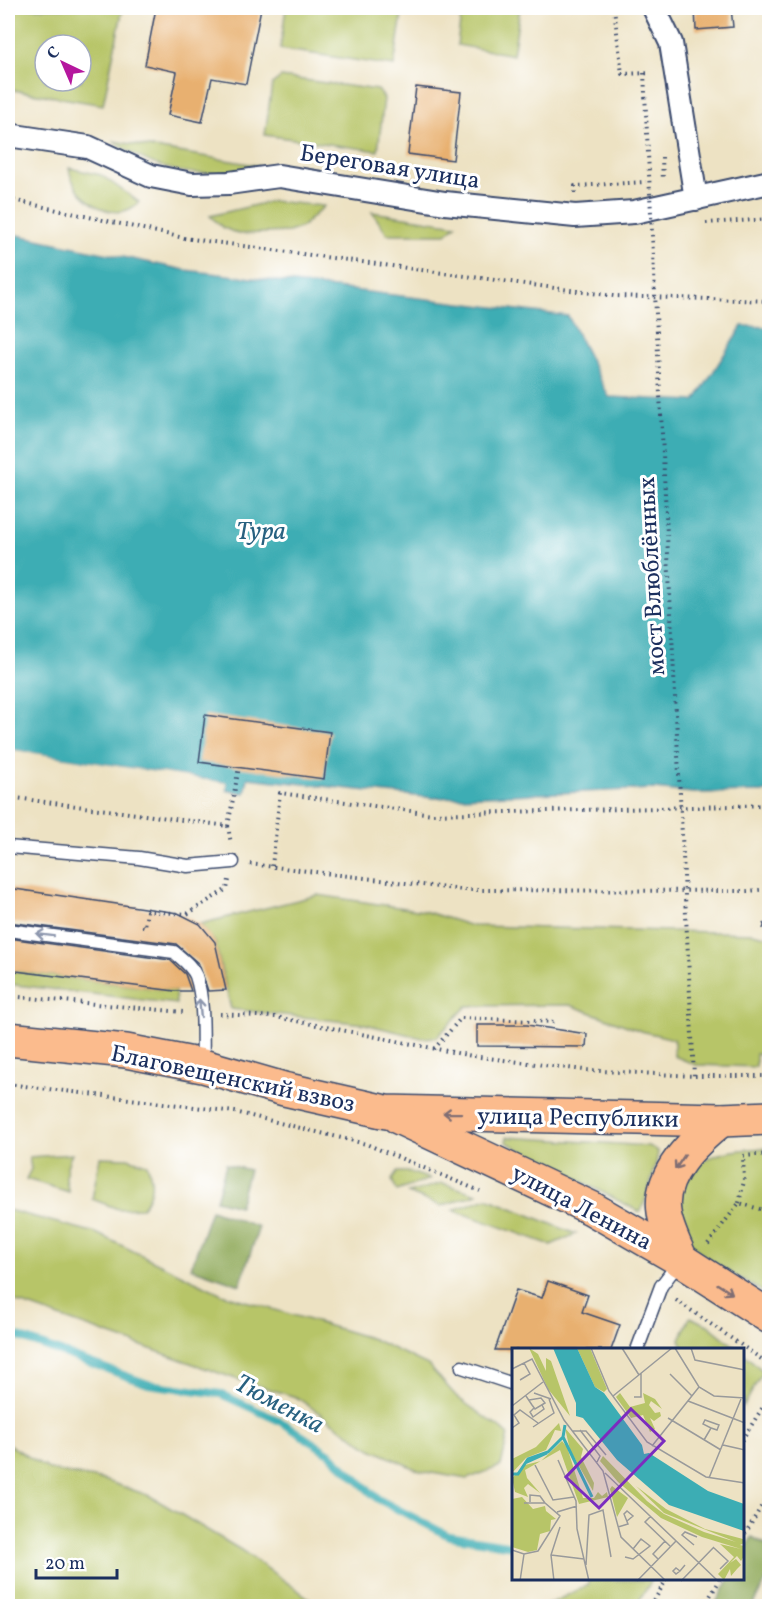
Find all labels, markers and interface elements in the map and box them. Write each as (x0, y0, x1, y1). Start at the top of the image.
north arrow (33, 33, 93, 93)
text: С (43, 42, 65, 65)
street label: Береговая улица (297, 137, 482, 199)
street label: мост Влюблённых (631, 476, 675, 676)
water label: Тура (236, 514, 286, 550)
one-way arrow (36, 930, 56, 941)
one-way arrow (194, 999, 205, 1018)
street label: Благовещенский взвоз (107, 1037, 358, 1122)
street label: улица Республики (477, 1100, 679, 1138)
one-way arrow (443, 1108, 463, 1119)
one-way arrow (674, 1153, 687, 1170)
street label: улица Ленина (505, 1157, 657, 1260)
one-way arrow (716, 1283, 733, 1295)
inset map (512, 1348, 744, 1581)
water label: Тюменка (228, 1366, 330, 1443)
scale bar (36, 1542, 117, 1580)
text: 20 m (45, 1552, 85, 1577)

